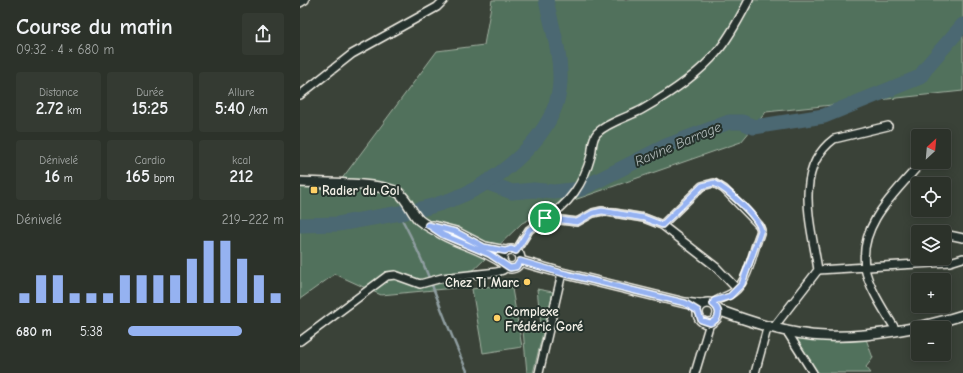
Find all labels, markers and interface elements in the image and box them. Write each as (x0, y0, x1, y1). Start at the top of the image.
button: share (242, 13, 284, 55)
text: Course du matin (16, 14, 173, 40)
text: 09:32 · 4 × 680 m (16, 42, 114, 57)
text: Distance (39, 86, 78, 99)
text: Durée (136, 86, 164, 99)
text: Allure (228, 86, 255, 99)
text: 2.72 (36, 99, 63, 118)
text: 15:25 (132, 99, 168, 118)
text: 5:40 (215, 99, 245, 118)
text: km (63, 104, 82, 117)
text: /km (245, 104, 268, 117)
water label: Ravine Barrage (632, 118, 724, 170)
north arrow (911, 129, 951, 169)
map controls (911, 129, 951, 361)
text: Dénivelé (39, 154, 78, 167)
text: Cardio (135, 154, 165, 167)
text: kcal (232, 154, 251, 167)
text: 16 (44, 167, 60, 186)
text: 165 (125, 167, 150, 186)
text: 212 (230, 167, 253, 186)
text: m (60, 172, 73, 185)
text: bpm (150, 172, 175, 185)
button: locate (911, 177, 951, 217)
place label: Radier du Gol (322, 183, 400, 198)
marker: Radier du Gol (309, 185, 319, 195)
pin (528, 201, 562, 235)
icon: arrive (534, 207, 556, 229)
text: Dénivelé (16, 212, 62, 227)
text: 219–222 m (222, 212, 284, 227)
button: layers (911, 225, 951, 265)
button: + (911, 273, 951, 313)
place label: Chez Ti Marc (445, 275, 519, 290)
marker: Chez Ti Marc (522, 277, 532, 287)
place label: Complexe Frédéric Goré (505, 304, 584, 334)
marker: Complexe Frédéric Goré (492, 313, 502, 323)
button: − (911, 321, 951, 361)
text: 680 m (16, 324, 52, 339)
text: 5:38 (80, 324, 103, 339)

